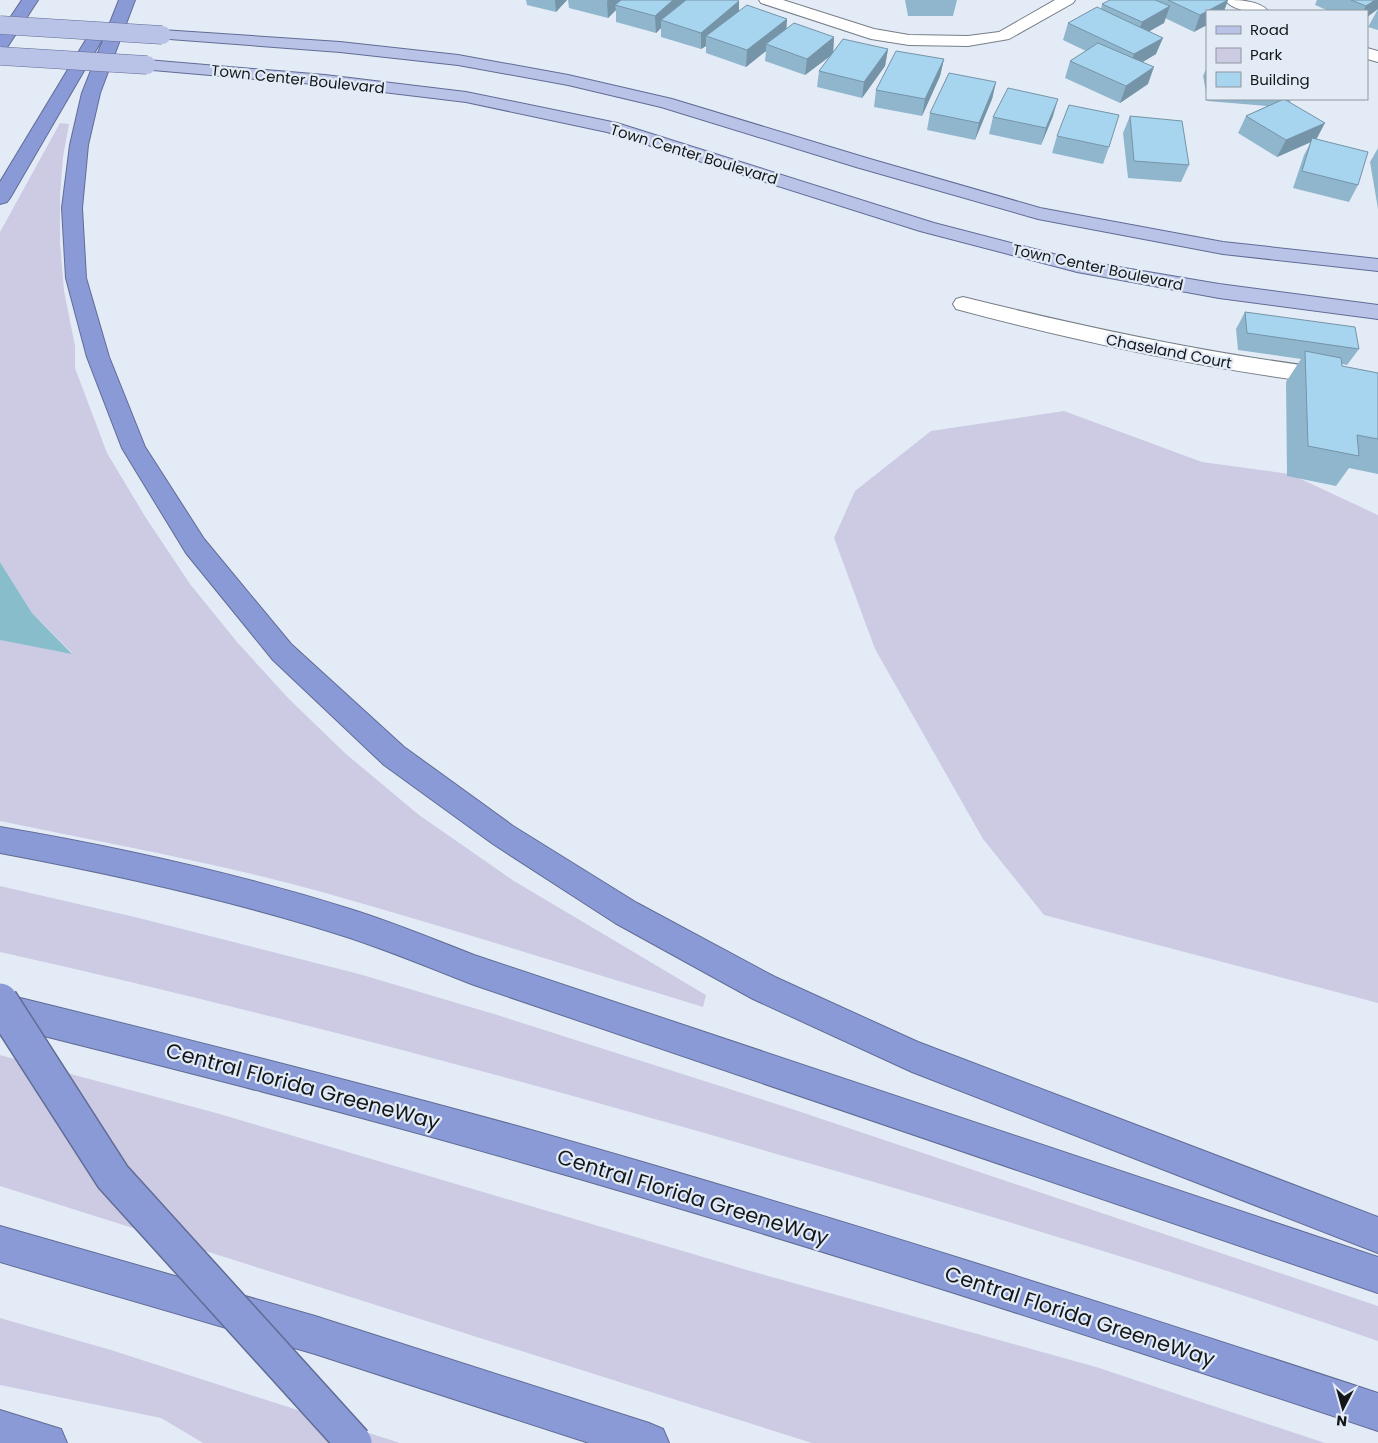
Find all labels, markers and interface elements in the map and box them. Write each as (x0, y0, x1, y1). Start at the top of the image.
legend (1206, 10, 1368, 100)
text: Road (1250, 19, 1289, 40)
text: Park (1250, 44, 1282, 65)
street label: Town Center Boulevard (210, 59, 386, 99)
text: Building (1250, 69, 1310, 90)
street label: Town Center Boulevard (608, 119, 780, 189)
street label: Town Center Boulevard (1011, 239, 1185, 295)
street label: Chaseland Court (1104, 328, 1234, 374)
street label: Central Florida GreeneWay (163, 1035, 443, 1137)
street label: Central Florida GreeneWay (554, 1142, 832, 1252)
street label: Central Florida GreeneWay (941, 1259, 1219, 1373)
north arrow (1318, 1383, 1368, 1433)
text: N (1335, 1410, 1348, 1431)

